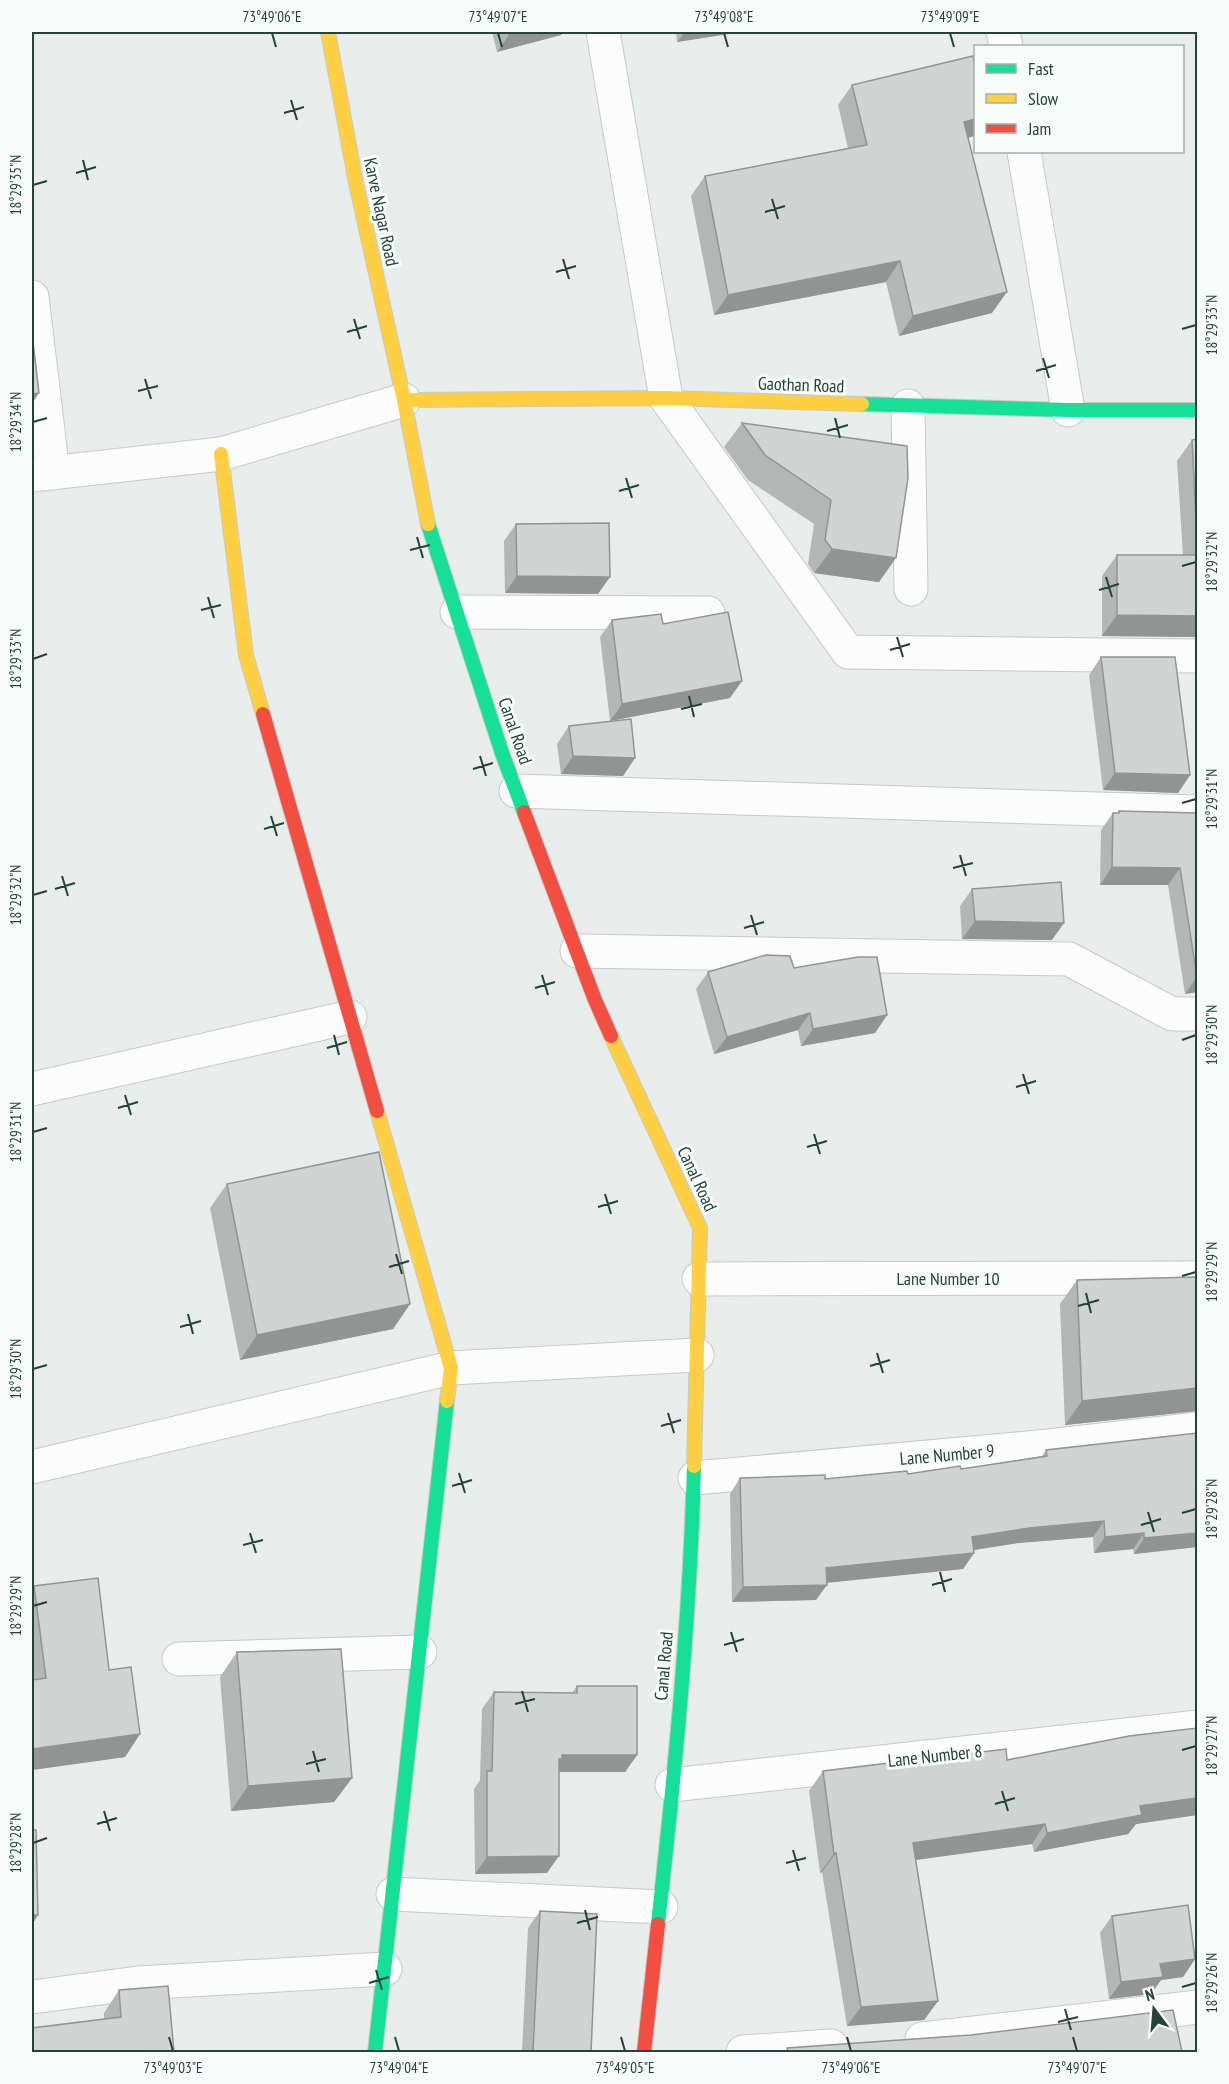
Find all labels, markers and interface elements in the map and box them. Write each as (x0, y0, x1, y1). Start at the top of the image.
text: 73°49'06"E (242, 7, 302, 26)
text: 73°49'07"E (468, 7, 528, 26)
text: 73°49'08"E (694, 7, 754, 26)
text: 73°49'09"E (920, 7, 980, 26)
legend (974, 45, 1184, 153)
text: Fast (1028, 57, 1054, 80)
text: Slow (1028, 87, 1059, 110)
text: Jam (1027, 117, 1051, 140)
text: 18°29'35"N (6, 155, 25, 215)
street label: Karve Nagar Road (359, 156, 404, 268)
text: 18°29'33"N (1202, 295, 1221, 355)
street label: Gaothan Road (757, 372, 845, 397)
text: 18°29'34"N (6, 392, 25, 452)
text: 18°29'32"N (1202, 532, 1221, 592)
text: 18°29'33"N (6, 629, 25, 689)
street label: Canal Road (493, 694, 538, 767)
text: 18°29'31"N (1202, 769, 1221, 829)
text: 18°29'32"N (6, 865, 25, 925)
text: 18°29'30"N (1202, 1005, 1221, 1065)
text: 18°29'31"N (6, 1102, 25, 1162)
street label: Canal Road (672, 1143, 722, 1215)
text: 18°29'29"N (1202, 1242, 1221, 1302)
street label: Lane Number 10 (897, 1267, 999, 1290)
text: 18°29'30"N (6, 1339, 25, 1399)
street label: Lane Number 9 (899, 1439, 995, 1470)
text: 18°29'28"N (1202, 1479, 1221, 1539)
text: 18°29'29"N (6, 1576, 25, 1636)
street label: Canal Road (649, 1631, 678, 1701)
text: 18°29'27"N (1202, 1716, 1221, 1776)
street label: Lane Number 8 (887, 1739, 983, 1772)
text: 18°29'28"N (6, 1813, 25, 1873)
text: 18°29'26"N (1202, 1953, 1221, 2013)
north arrow (1124, 1979, 1184, 2039)
text: N (1143, 1984, 1157, 2005)
text: 73°49'03"E (143, 2058, 203, 2077)
text: 73°49'04"E (369, 2058, 429, 2077)
text: 73°49'05"E (595, 2058, 655, 2077)
text: 73°49'06"E (821, 2058, 881, 2077)
text: 73°49'07"E (1047, 2058, 1107, 2077)

